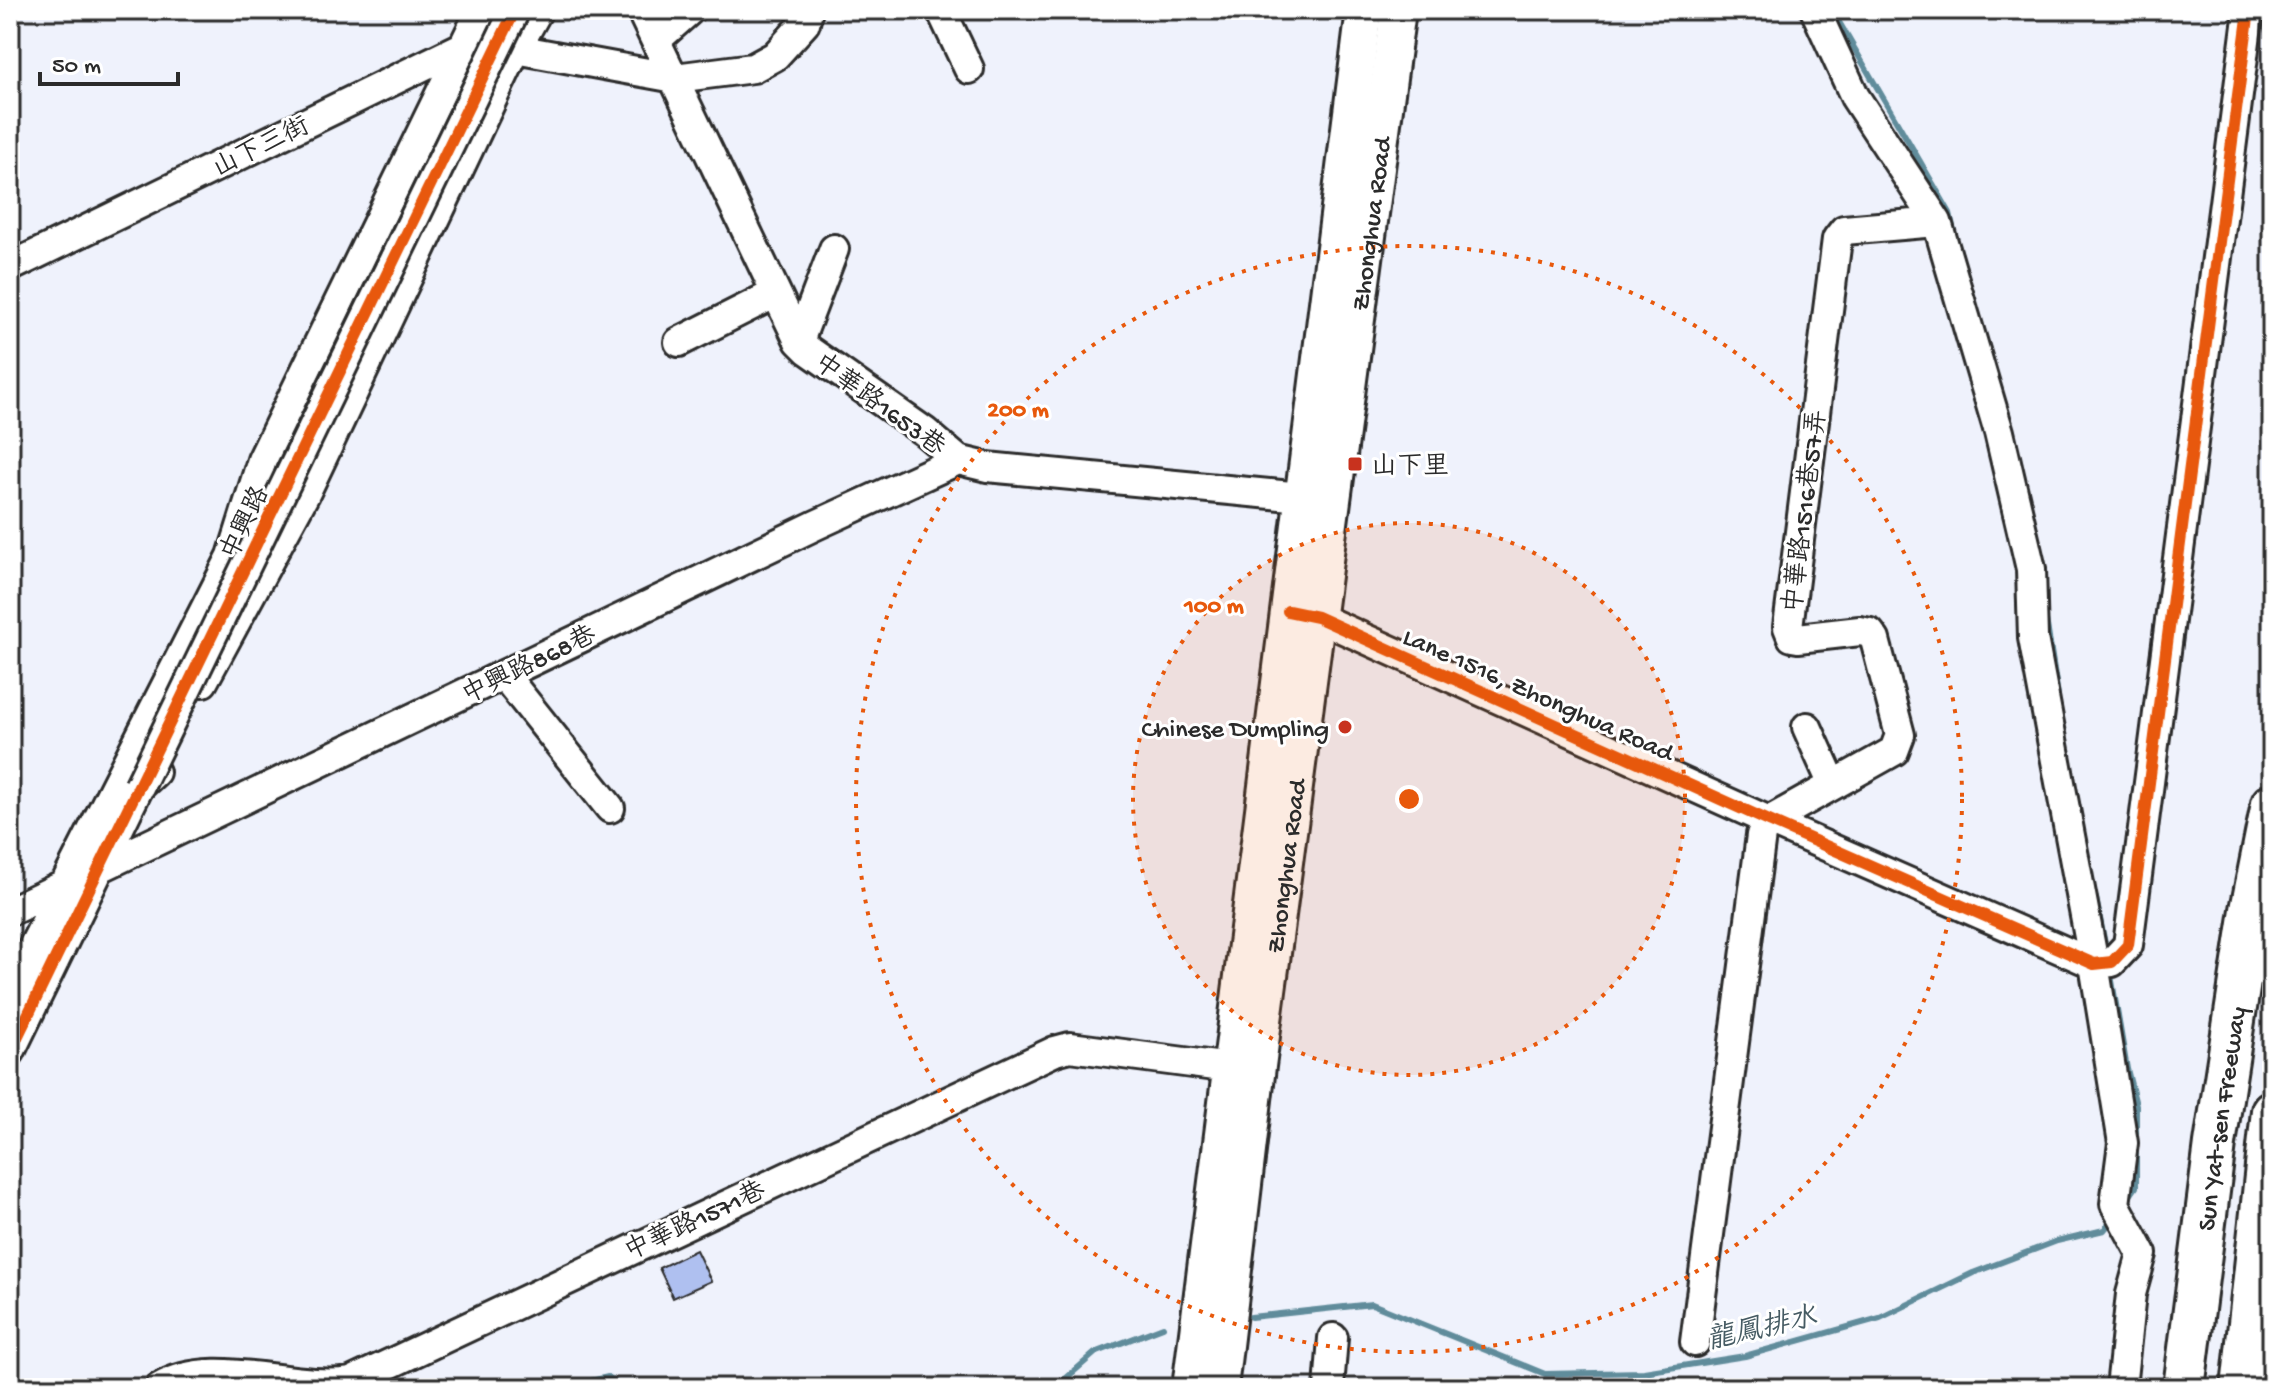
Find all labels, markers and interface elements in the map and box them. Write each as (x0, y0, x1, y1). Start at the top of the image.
scale bar (40, 36, 178, 86)
text: 50 m (52, 53, 101, 82)
street label: 山下三街 (208, 111, 316, 186)
street label: Zhonghua Road (1347, 134, 1401, 313)
street label: 中華路1653巷 (807, 347, 951, 465)
text: 200 m (987, 397, 1049, 426)
street label: 中華路1516巷57弄 (1778, 408, 1835, 615)
place label: 山下里 (1371, 453, 1449, 484)
marker: 山下里 (1346, 455, 1364, 473)
street label: 中興路 (214, 481, 278, 566)
text: 100 m (1183, 593, 1244, 622)
street label: 中興路868巷 (457, 619, 602, 713)
street label: Lane 1516, Zhonghua Road (1397, 623, 1679, 772)
place label: Chinese Dumpling (1141, 716, 1329, 747)
marker: Chinese Dumpling (1336, 718, 1354, 736)
street label: Zhonghua Road (1262, 776, 1316, 955)
centre of rings (1395, 785, 1423, 813)
street label: Sun Yat-sen Freeway (2193, 1005, 2256, 1233)
street label: 中華路1571巷 (620, 1175, 771, 1269)
water label: 龍鳳排水 (1703, 1300, 1821, 1359)

